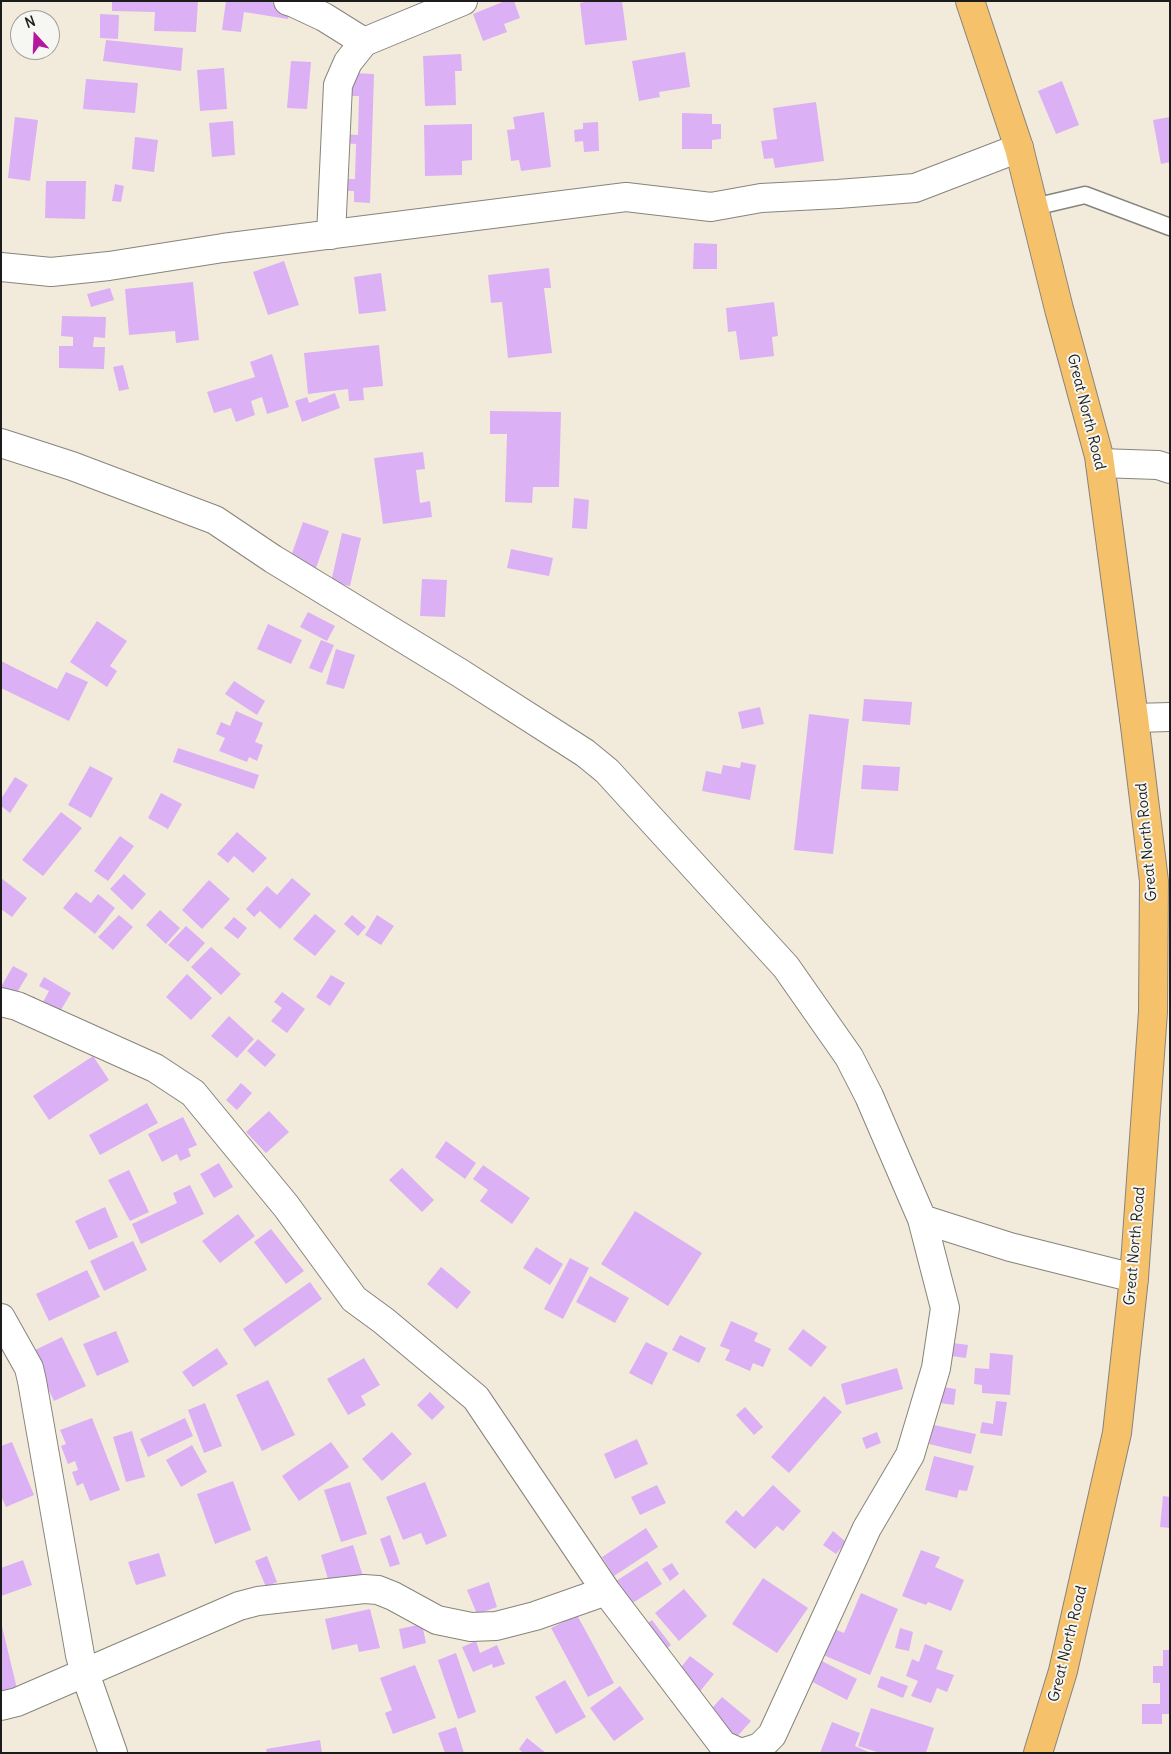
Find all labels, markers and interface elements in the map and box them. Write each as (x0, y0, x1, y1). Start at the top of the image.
north arrow (10, 10, 60, 60)
text: N (23, 12, 38, 32)
street label: Great North Road (1063, 352, 1109, 472)
street label: Great North Road (1133, 782, 1161, 902)
street label: Great North Road (1121, 1186, 1149, 1306)
street label: Great North Road (1045, 1584, 1091, 1704)

